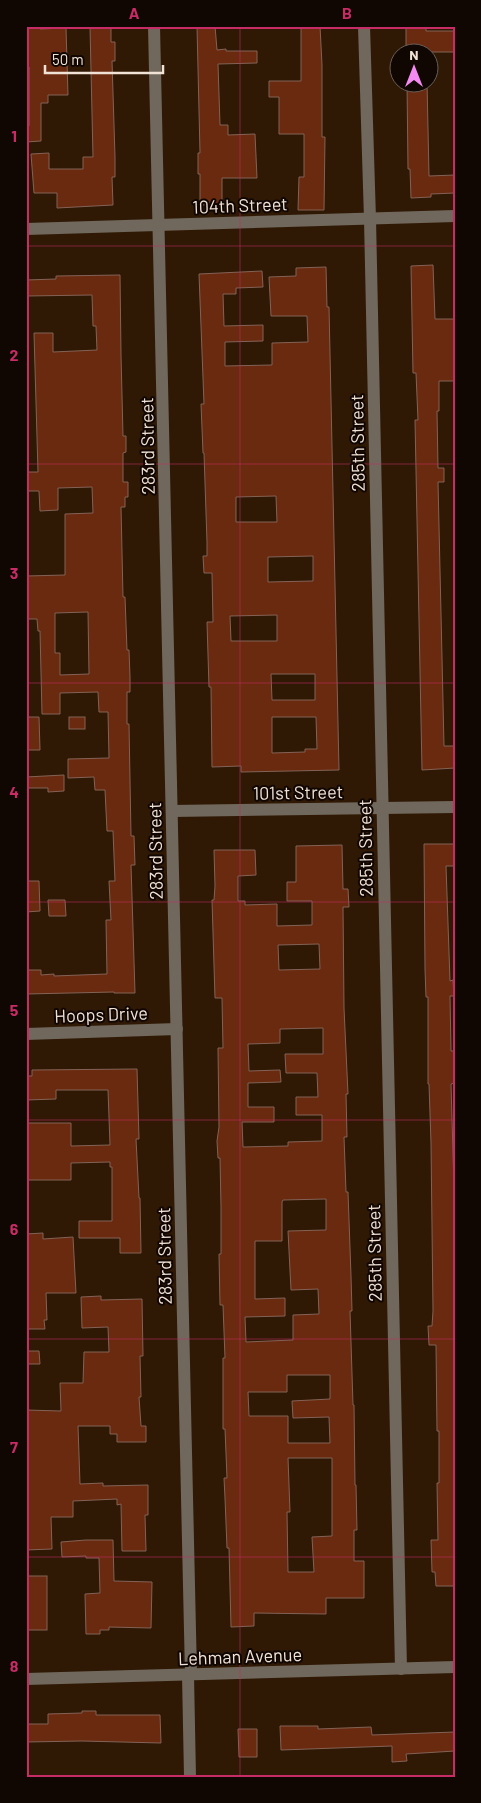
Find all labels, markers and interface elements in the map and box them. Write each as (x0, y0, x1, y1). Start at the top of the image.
text: A (129, 3, 140, 22)
text: B (342, 3, 352, 22)
scale bar (45, 42, 162, 74)
north arrow (388, 42, 438, 92)
text: N (409, 46, 419, 63)
text: 50 m (52, 50, 84, 68)
text: 1 (11, 126, 17, 145)
street label: 104th Street (192, 192, 288, 218)
text: 2 (10, 345, 19, 364)
street label: 285th Street (345, 394, 369, 492)
street label: 283rd Street (135, 397, 159, 495)
text: 3 (10, 563, 18, 582)
street label: 101st Street (253, 780, 343, 804)
text: 4 (9, 782, 19, 801)
street label: 285th Street (353, 799, 377, 897)
street label: 283rd Street (143, 802, 167, 900)
text: 5 (10, 1000, 19, 1019)
street label: Hoops Drive (54, 1001, 148, 1027)
street label: 285th Street (362, 1204, 386, 1302)
street label: 283rd Street (152, 1207, 176, 1305)
text: 6 (10, 1219, 19, 1238)
text: 7 (10, 1437, 18, 1456)
street label: Lehman Avenue (178, 1643, 302, 1669)
text: 8 (10, 1656, 19, 1675)

